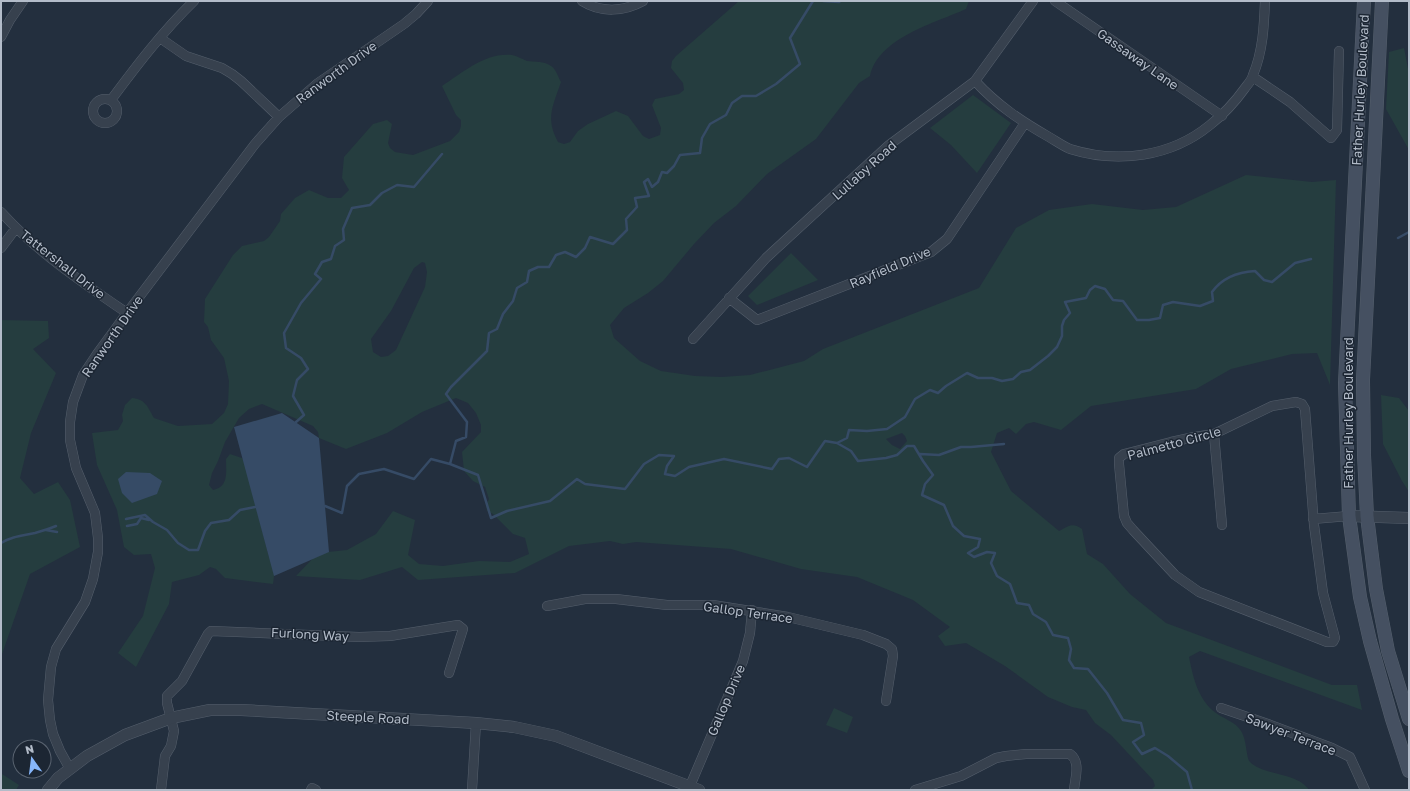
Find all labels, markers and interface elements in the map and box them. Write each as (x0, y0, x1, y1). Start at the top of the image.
street label: Father Hurley Boulevard (1348, 14, 1372, 166)
street label: Gassaway Lane (1094, 25, 1182, 93)
street label: Ranworth Drive (292, 37, 380, 107)
street label: Lullaby Road (829, 137, 899, 203)
street label: Tattershall Drive (17, 226, 109, 302)
street label: Rayfield Drive (847, 243, 933, 291)
street label: Ranworth Drive (78, 292, 146, 380)
street label: Father Hurley Boulevard (1340, 337, 1356, 489)
street label: Palmetto Circle (1125, 423, 1223, 463)
street label: Gallop Terrace (702, 598, 794, 626)
street label: Furlong Way (271, 624, 350, 644)
street label: Gallop Drive (704, 662, 748, 738)
street label: Steeple Road (326, 707, 410, 727)
street label: Sawyer Terrace (1243, 709, 1339, 759)
north arrow (12, 739, 52, 779)
text: N (24, 741, 35, 756)

